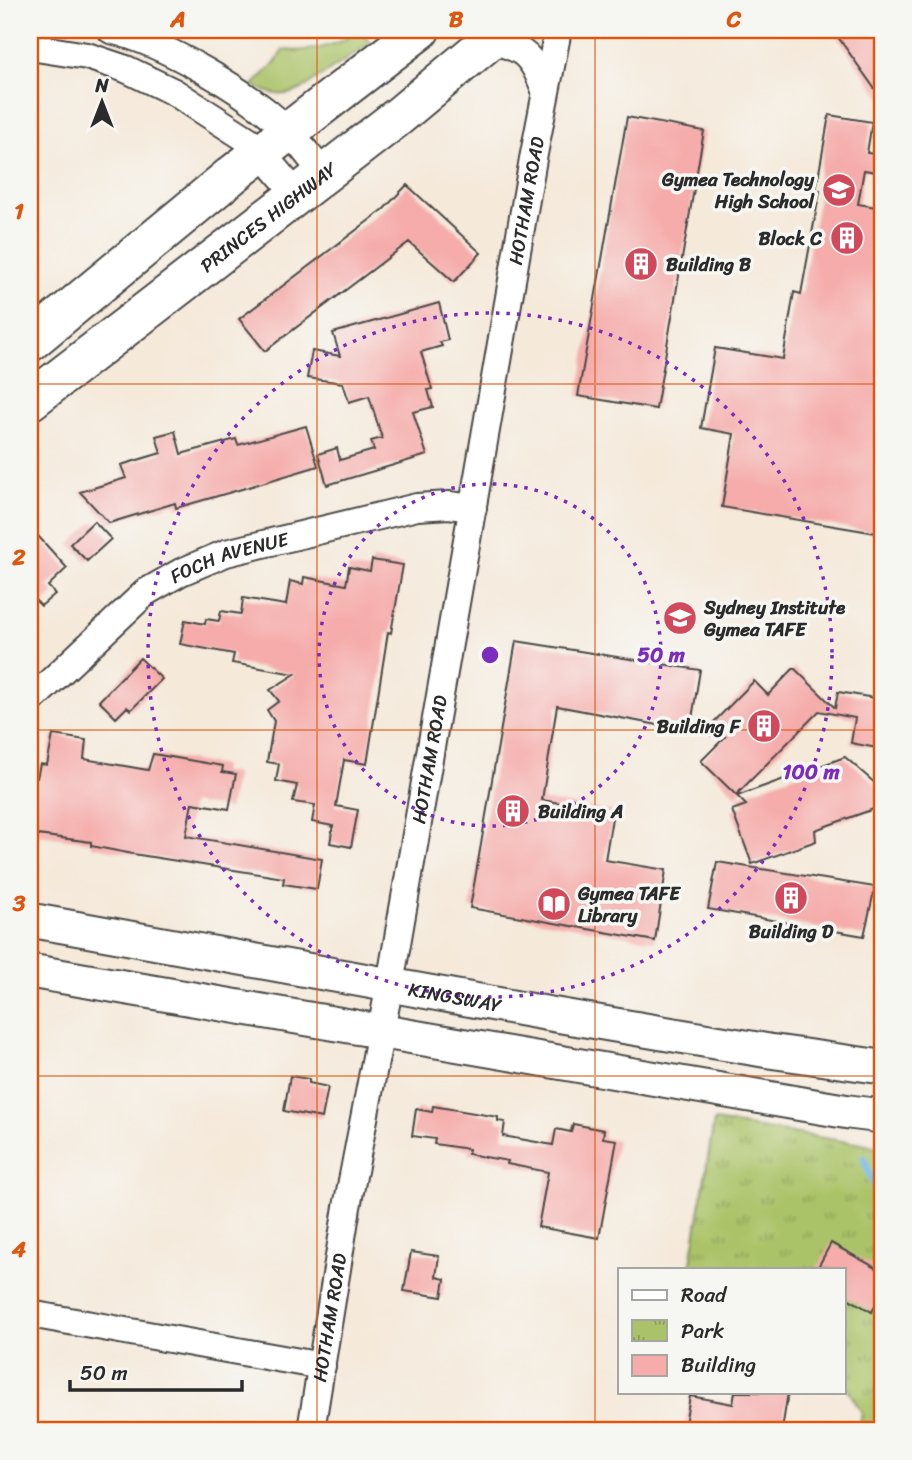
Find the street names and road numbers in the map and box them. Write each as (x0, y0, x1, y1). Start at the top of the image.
street label: HOTHAM ROAD (498, 133, 554, 267)
street label: PRINCES HIGHWAY (192, 152, 345, 281)
street label: FOCH AVENUE (163, 522, 293, 592)
street label: HOTHAM ROAD (402, 692, 456, 826)
street label: KINGSWAY (406, 972, 505, 1021)
street label: HOTHAM ROAD (303, 1250, 356, 1384)

